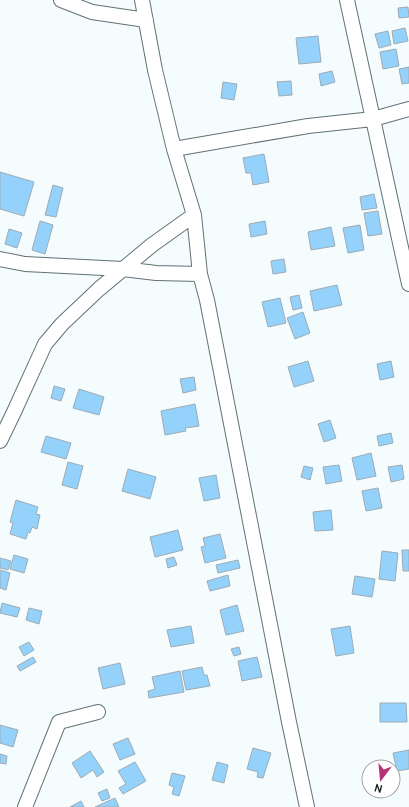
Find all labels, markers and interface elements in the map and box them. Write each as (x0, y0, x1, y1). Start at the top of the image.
north arrow (361, 759, 401, 799)
text: N (373, 780, 384, 795)

